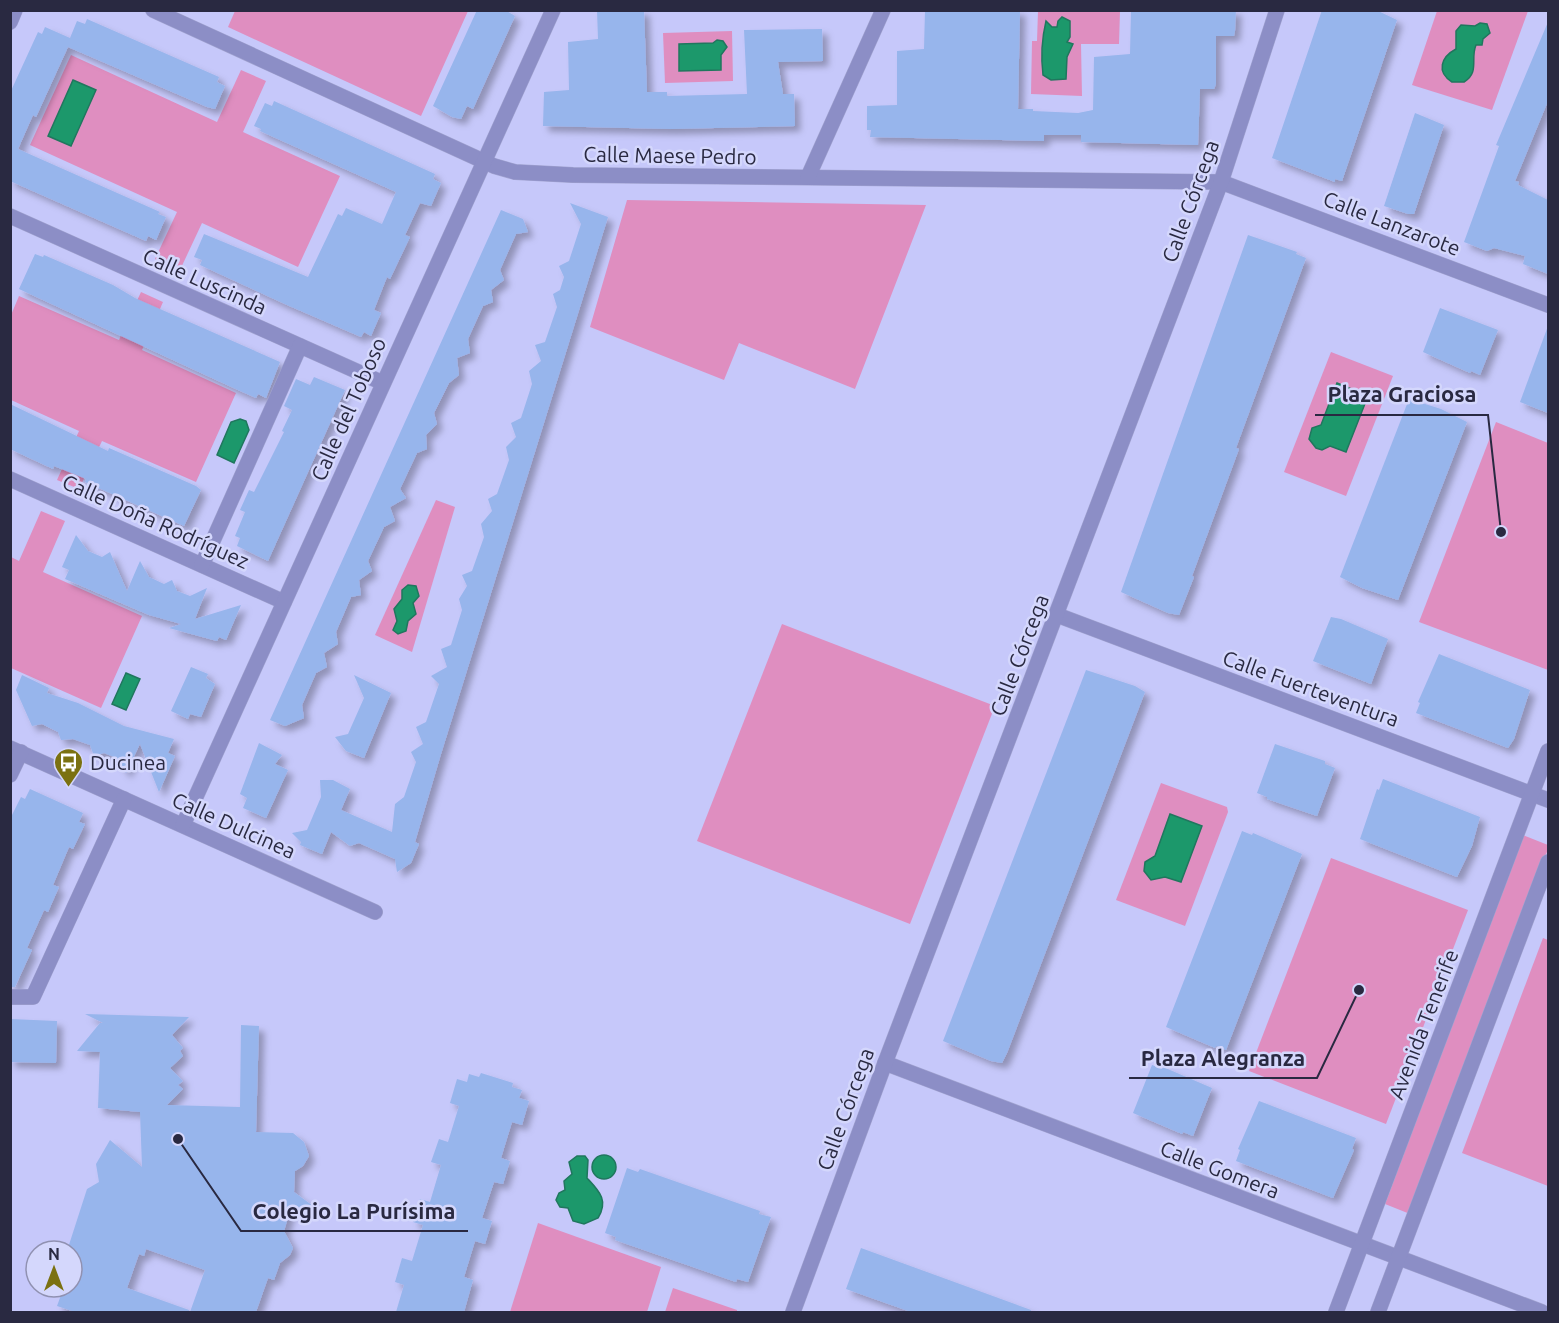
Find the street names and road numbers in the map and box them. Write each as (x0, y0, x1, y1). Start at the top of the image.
street label: Calle Córcega (1157, 137, 1223, 265)
street label: Calle Maese Pedro (583, 141, 757, 169)
street label: Calle Lanzarote (1320, 186, 1464, 260)
street label: Calle Luscinda (139, 243, 271, 319)
street label: Calle del Toboso (306, 334, 390, 484)
street label: Calle Doña Rodríguez (59, 469, 253, 573)
street label: Calle Córcega (985, 591, 1053, 719)
street label: Calle Fuerteventura (1220, 645, 1402, 731)
street label: Calle Dulcinea (169, 787, 299, 863)
street label: Avenida Tenerife (1383, 946, 1463, 1102)
street label: Calle Córcega (812, 1045, 878, 1173)
street label: Calle Gomera (1157, 1135, 1283, 1203)

